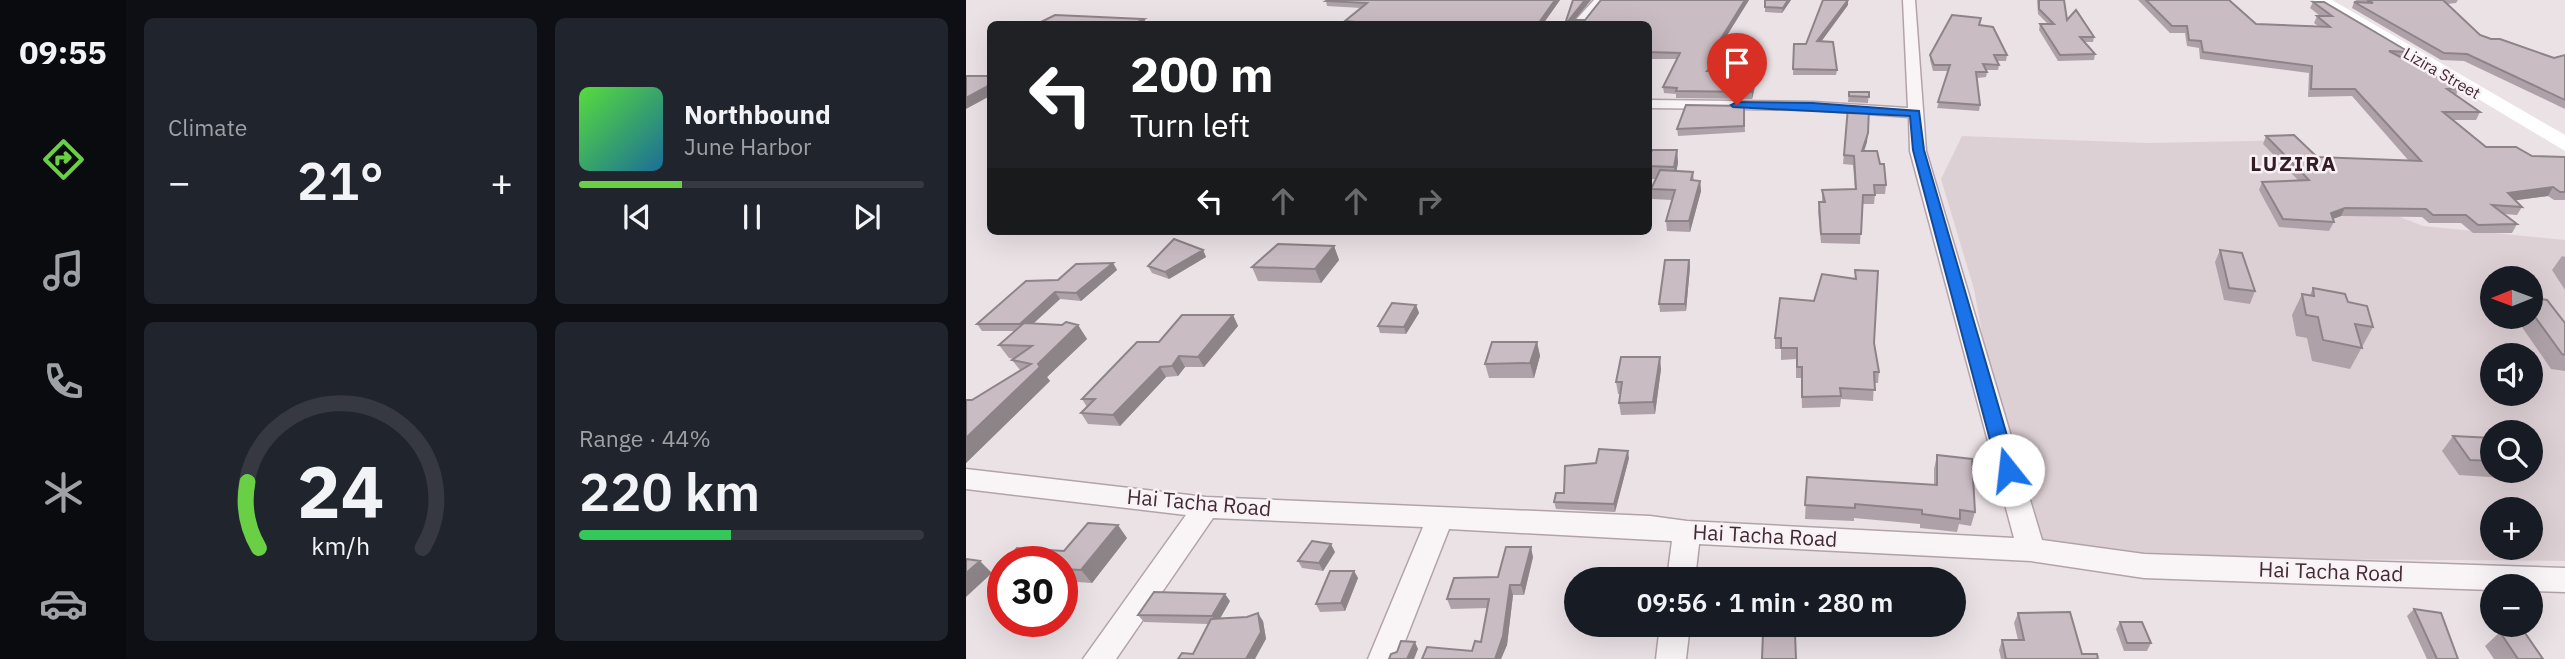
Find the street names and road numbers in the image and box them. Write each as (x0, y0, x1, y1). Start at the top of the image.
street label: Lizira Street (2400, 43, 2484, 103)
street label: Hai Tacha Road (1126, 482, 1273, 522)
street label: Hai Tacha Road (1692, 517, 1838, 553)
street label: Hai Tacha Road (2258, 554, 2404, 588)

